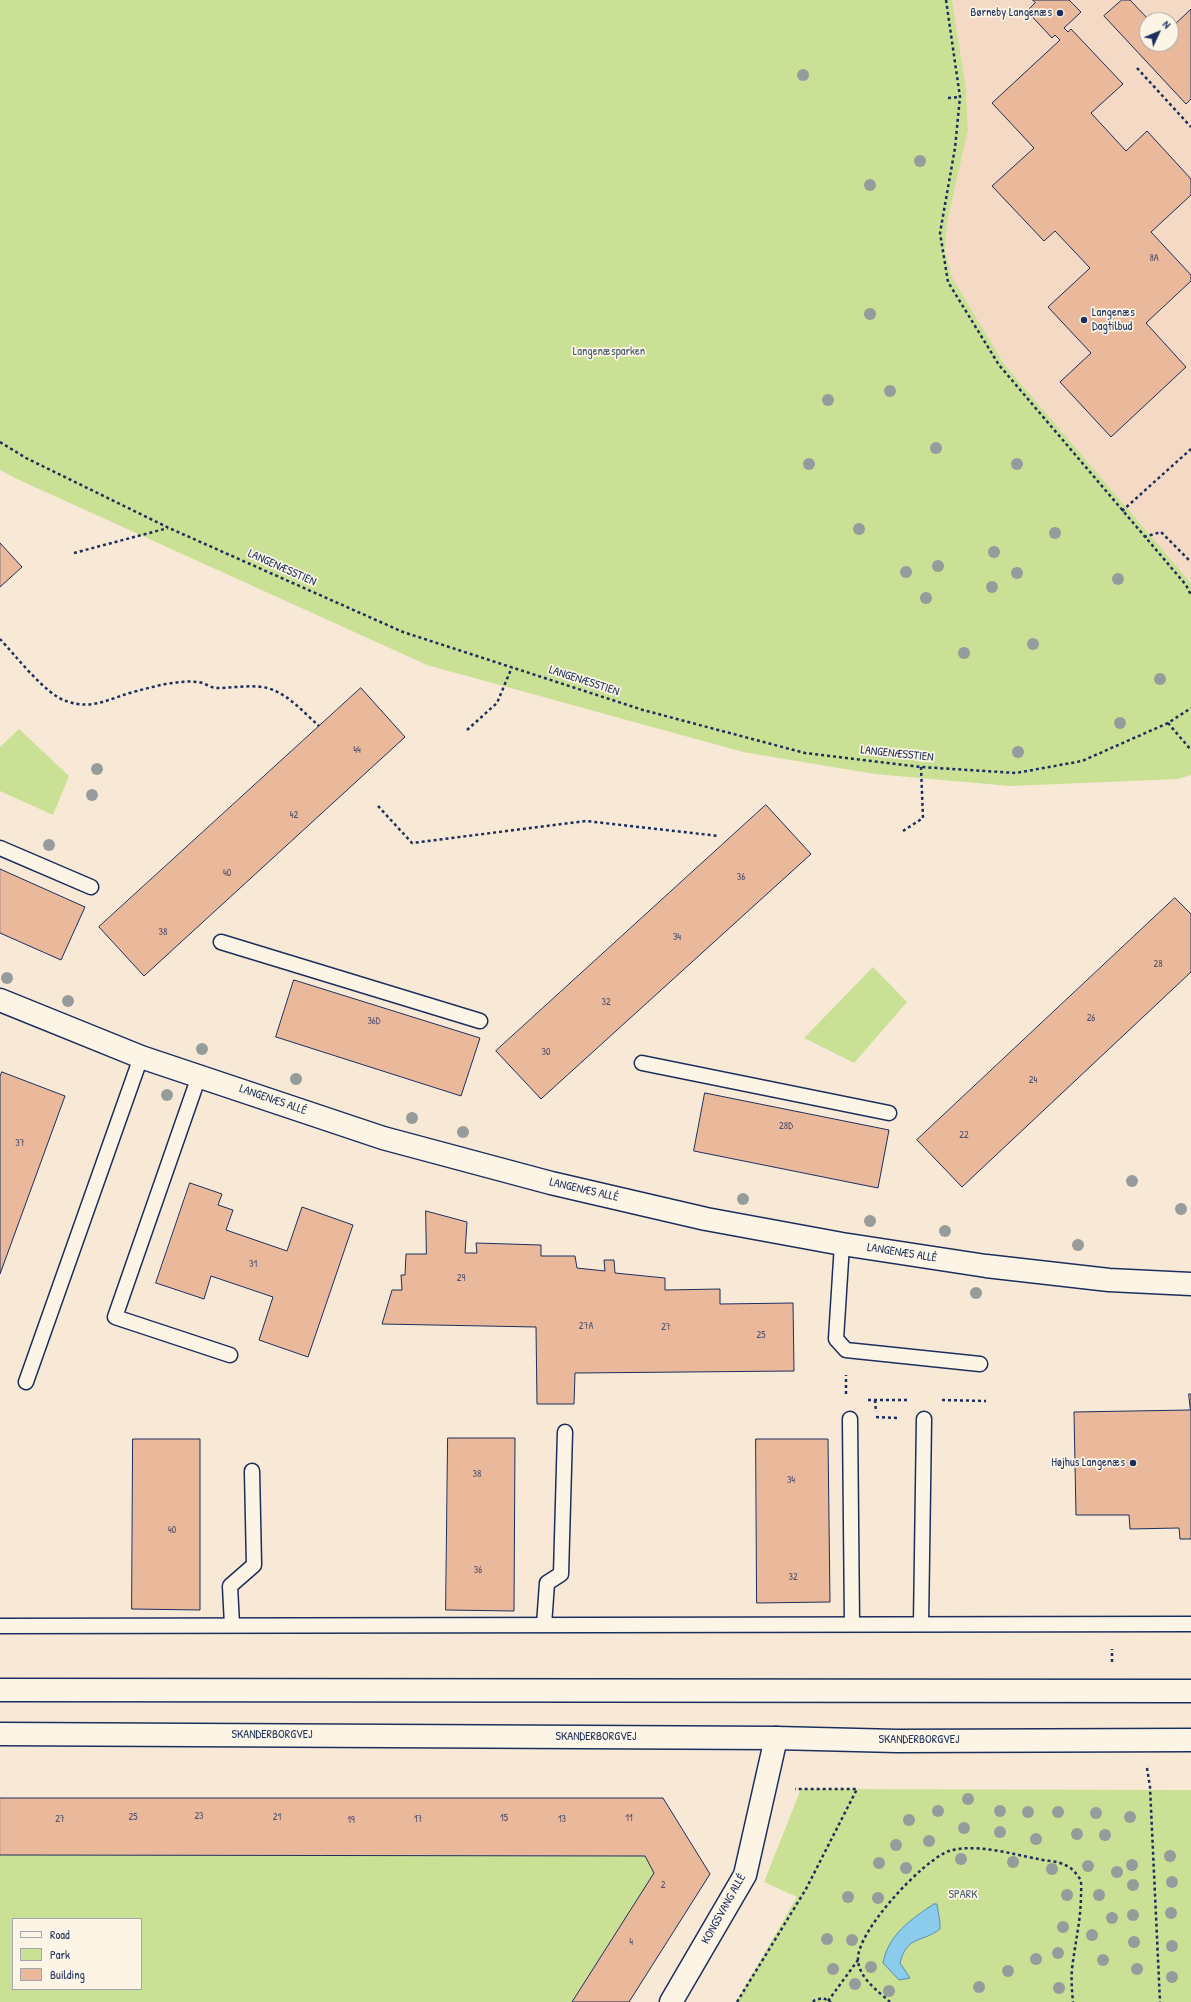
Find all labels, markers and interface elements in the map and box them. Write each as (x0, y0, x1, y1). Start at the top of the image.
place label: Børneby Langenæs (970, 6, 1052, 20)
marker: Børneby Langenæs (1055, 8, 1065, 18)
north arrow (1139, 12, 1179, 52)
text: N (1160, 17, 1174, 31)
house number: 8A (1149, 252, 1159, 264)
place label: Langenæs Dagtilbud (1092, 306, 1135, 334)
marker: Langenæs Dagtilbud (1079, 315, 1089, 325)
park label: Langenæsparken (573, 345, 645, 359)
street label: LANGENÆSSTIEN (246, 547, 318, 589)
street label: LANGENÆSSTIEN (547, 663, 621, 699)
street label: LANGENÆSSTIEN (860, 743, 934, 765)
house number: 44 (353, 744, 361, 756)
house number: 42 (290, 809, 298, 821)
house number: 40 (223, 867, 231, 879)
house number: 36 (737, 871, 745, 883)
house number: 38 (159, 926, 167, 938)
house number: 34 (673, 931, 681, 943)
house number: 28 (1153, 958, 1163, 970)
house number: 32 (601, 996, 611, 1008)
house number: 26 (1087, 1012, 1095, 1024)
house number: 36D (367, 1015, 381, 1027)
house number: 30 (542, 1046, 550, 1058)
house number: 24 (1029, 1074, 1037, 1086)
street label: LANGENÆS ALLÉ (237, 1082, 309, 1118)
house number: 28D (779, 1120, 793, 1132)
house number: 22 (959, 1129, 969, 1141)
house number: 37 (15, 1137, 25, 1149)
street label: LANGENÆS ALLÉ (548, 1175, 620, 1205)
street label: LANGENÆS ALLÉ (866, 1240, 938, 1266)
house number: 31 (249, 1258, 257, 1270)
house number: 29 (457, 1272, 465, 1284)
house number: 27A (579, 1320, 593, 1332)
house number: 27 (661, 1321, 671, 1333)
house number: 25 (757, 1329, 765, 1341)
place label: Højhus Langenæs (1051, 1456, 1125, 1470)
marker: Højhus Langenæs (1128, 1458, 1138, 1468)
house number: 38 (473, 1468, 481, 1480)
house number: 34 (787, 1474, 795, 1486)
house number: 40 (168, 1524, 176, 1536)
house number: 36 (474, 1564, 482, 1576)
house number: 32 (788, 1571, 798, 1583)
street label: SKANDERBORGVEJ (232, 1728, 312, 1742)
street label: SKANDERBORGVEJ (556, 1730, 636, 1744)
street label: SKANDERBORGVEJ (879, 1733, 959, 1747)
house number: 23 (194, 1810, 204, 1822)
house number: 25 (129, 1811, 137, 1823)
house number: 21 (273, 1811, 281, 1823)
house number: 15 (500, 1812, 508, 1824)
house number: 11 (625, 1812, 633, 1824)
house number: 27 (55, 1813, 65, 1825)
house number: 17 (414, 1813, 422, 1825)
house number: 13 (558, 1813, 566, 1825)
house number: 19 (347, 1814, 355, 1826)
street label: KONGSVANG ALLÉ (699, 1871, 749, 1947)
house number: 2 (661, 1879, 665, 1891)
park label: SPARK (949, 1888, 977, 1902)
legend (12, 1918, 142, 1990)
text: Road (50, 1926, 70, 1943)
house number: 4 (629, 1936, 633, 1948)
text: Park (50, 1946, 70, 1963)
text: Building (50, 1966, 85, 1983)

